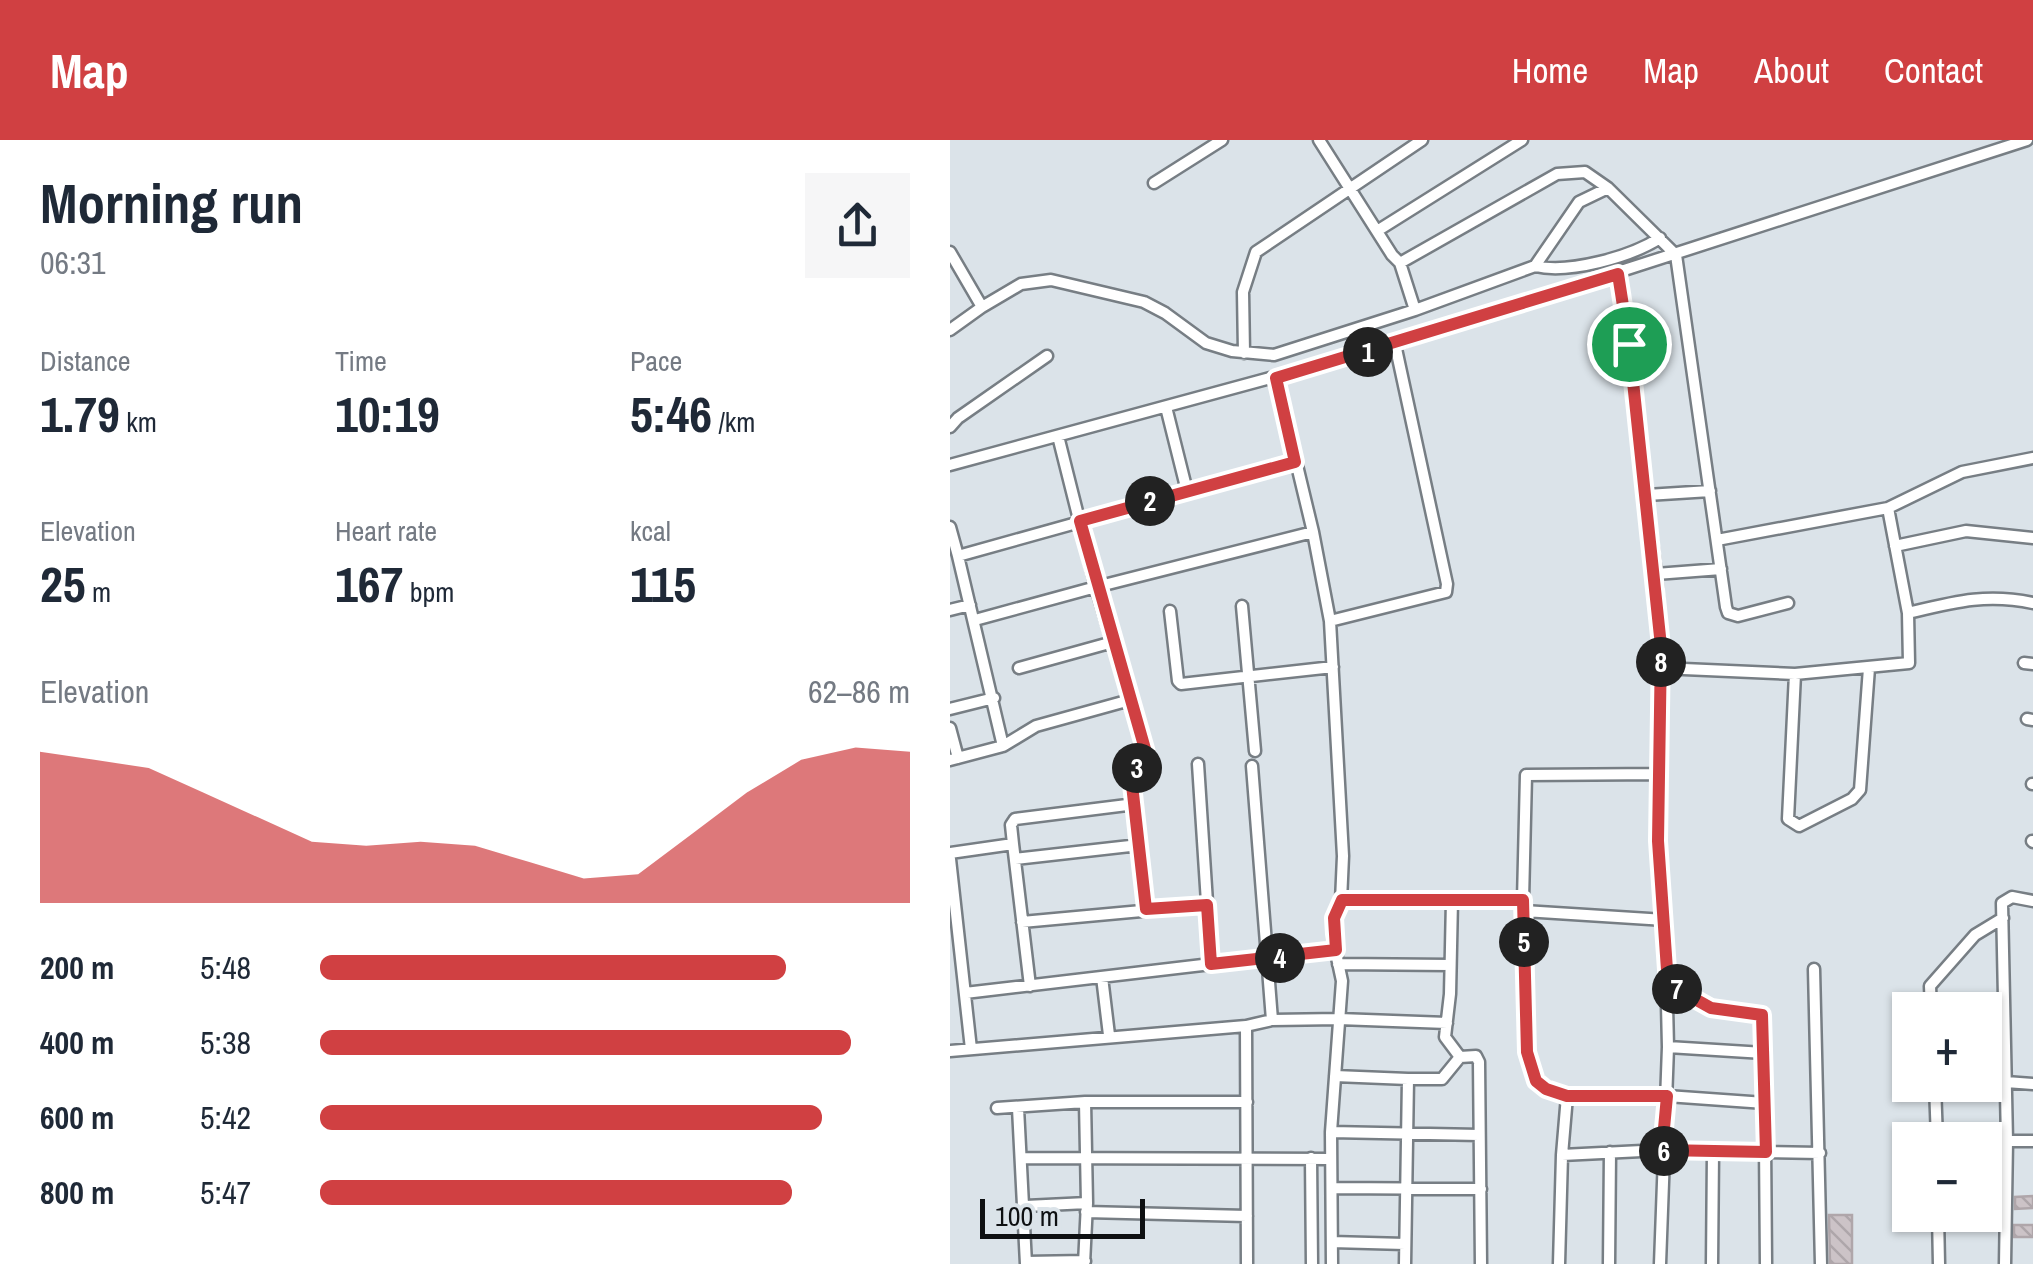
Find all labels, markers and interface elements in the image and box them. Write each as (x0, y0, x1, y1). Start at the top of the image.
text: Map (50, 38, 129, 103)
text: Home (1512, 47, 1588, 94)
text: Map (1643, 47, 1699, 94)
text: About (1754, 47, 1829, 94)
text: Contact (1884, 47, 1983, 94)
text: Morning run (40, 166, 303, 240)
button: share (805, 173, 910, 278)
text: 06:31 (40, 241, 106, 284)
pin (1587, 302, 1672, 387)
icon: arrive (1602, 317, 1657, 372)
pin: 1 (1343, 327, 1393, 377)
text: 1 (1362, 333, 1374, 371)
text: Distance (40, 342, 131, 380)
text: Time (335, 342, 387, 380)
text: Pace (630, 342, 682, 380)
text: 1.79 (40, 380, 120, 448)
text: 10:19 (335, 380, 440, 448)
text: 5:46 (630, 380, 712, 448)
text: km (120, 403, 157, 441)
text: /km (712, 403, 755, 441)
pin: 2 (1125, 476, 1175, 526)
text: 2 (1144, 482, 1156, 520)
text: Elevation (40, 512, 136, 550)
text: Heart rate (335, 512, 437, 550)
text: kcal (630, 512, 671, 550)
text: 25 (40, 550, 86, 618)
text: 167 (335, 550, 403, 618)
text: 115 (630, 550, 696, 618)
text: m (86, 573, 111, 611)
text: bpm (403, 573, 454, 611)
pin: 8 (1636, 637, 1686, 687)
text: 8 (1655, 643, 1667, 681)
text: Elevation (40, 670, 149, 713)
text: 62–86 m (808, 670, 910, 713)
pin: 3 (1112, 743, 1162, 793)
text: 3 (1131, 749, 1143, 787)
pin: 5 (1499, 917, 1549, 967)
text: 5 (1518, 923, 1530, 961)
pin: 4 (1255, 933, 1305, 983)
text: 4 (1274, 939, 1286, 977)
text: 200 m (40, 946, 114, 989)
text: 5:48 (200, 946, 251, 989)
pin: 7 (1652, 964, 1702, 1014)
text: 7 (1671, 970, 1683, 1008)
map controls (1892, 992, 2002, 1232)
button: + (1892, 992, 2002, 1102)
text: 400 m (40, 1021, 114, 1064)
text: 5:38 (200, 1021, 251, 1064)
text: 600 m (40, 1096, 114, 1139)
text: 5:42 (200, 1096, 251, 1139)
button: − (1892, 1122, 2002, 1232)
pin: 6 (1639, 1126, 1689, 1176)
text: 6 (1658, 1132, 1670, 1170)
text: 800 m (40, 1171, 114, 1214)
text: 5:47 (200, 1171, 251, 1214)
scale bar (980, 1194, 1145, 1238)
text: 100 m (995, 1197, 1059, 1235)

